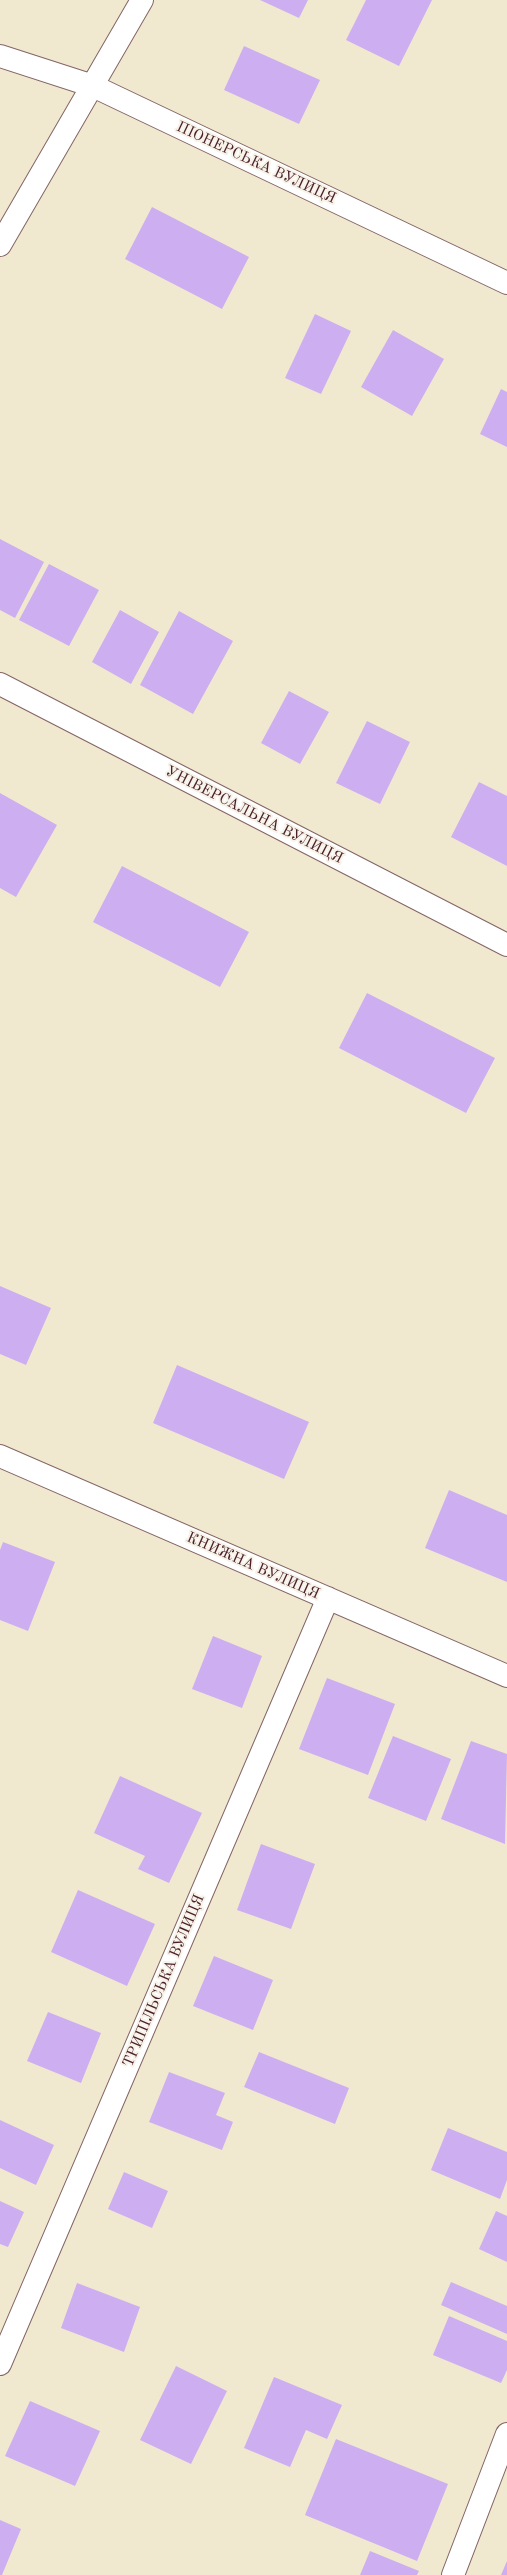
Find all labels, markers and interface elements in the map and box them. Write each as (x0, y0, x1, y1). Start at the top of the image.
street label: ПІОНЕРСЬКА ВУЛИЦЯ (173, 118, 339, 208)
street label: УНІВЕРСАЛЬНА ВУЛИЦЯ (162, 762, 346, 868)
street label: КНИЖНА ВУЛИЦЯ (184, 1529, 322, 1603)
street label: ТРИПІЛЬСЬКА ВУЛИЦЯ (119, 1892, 209, 2070)

